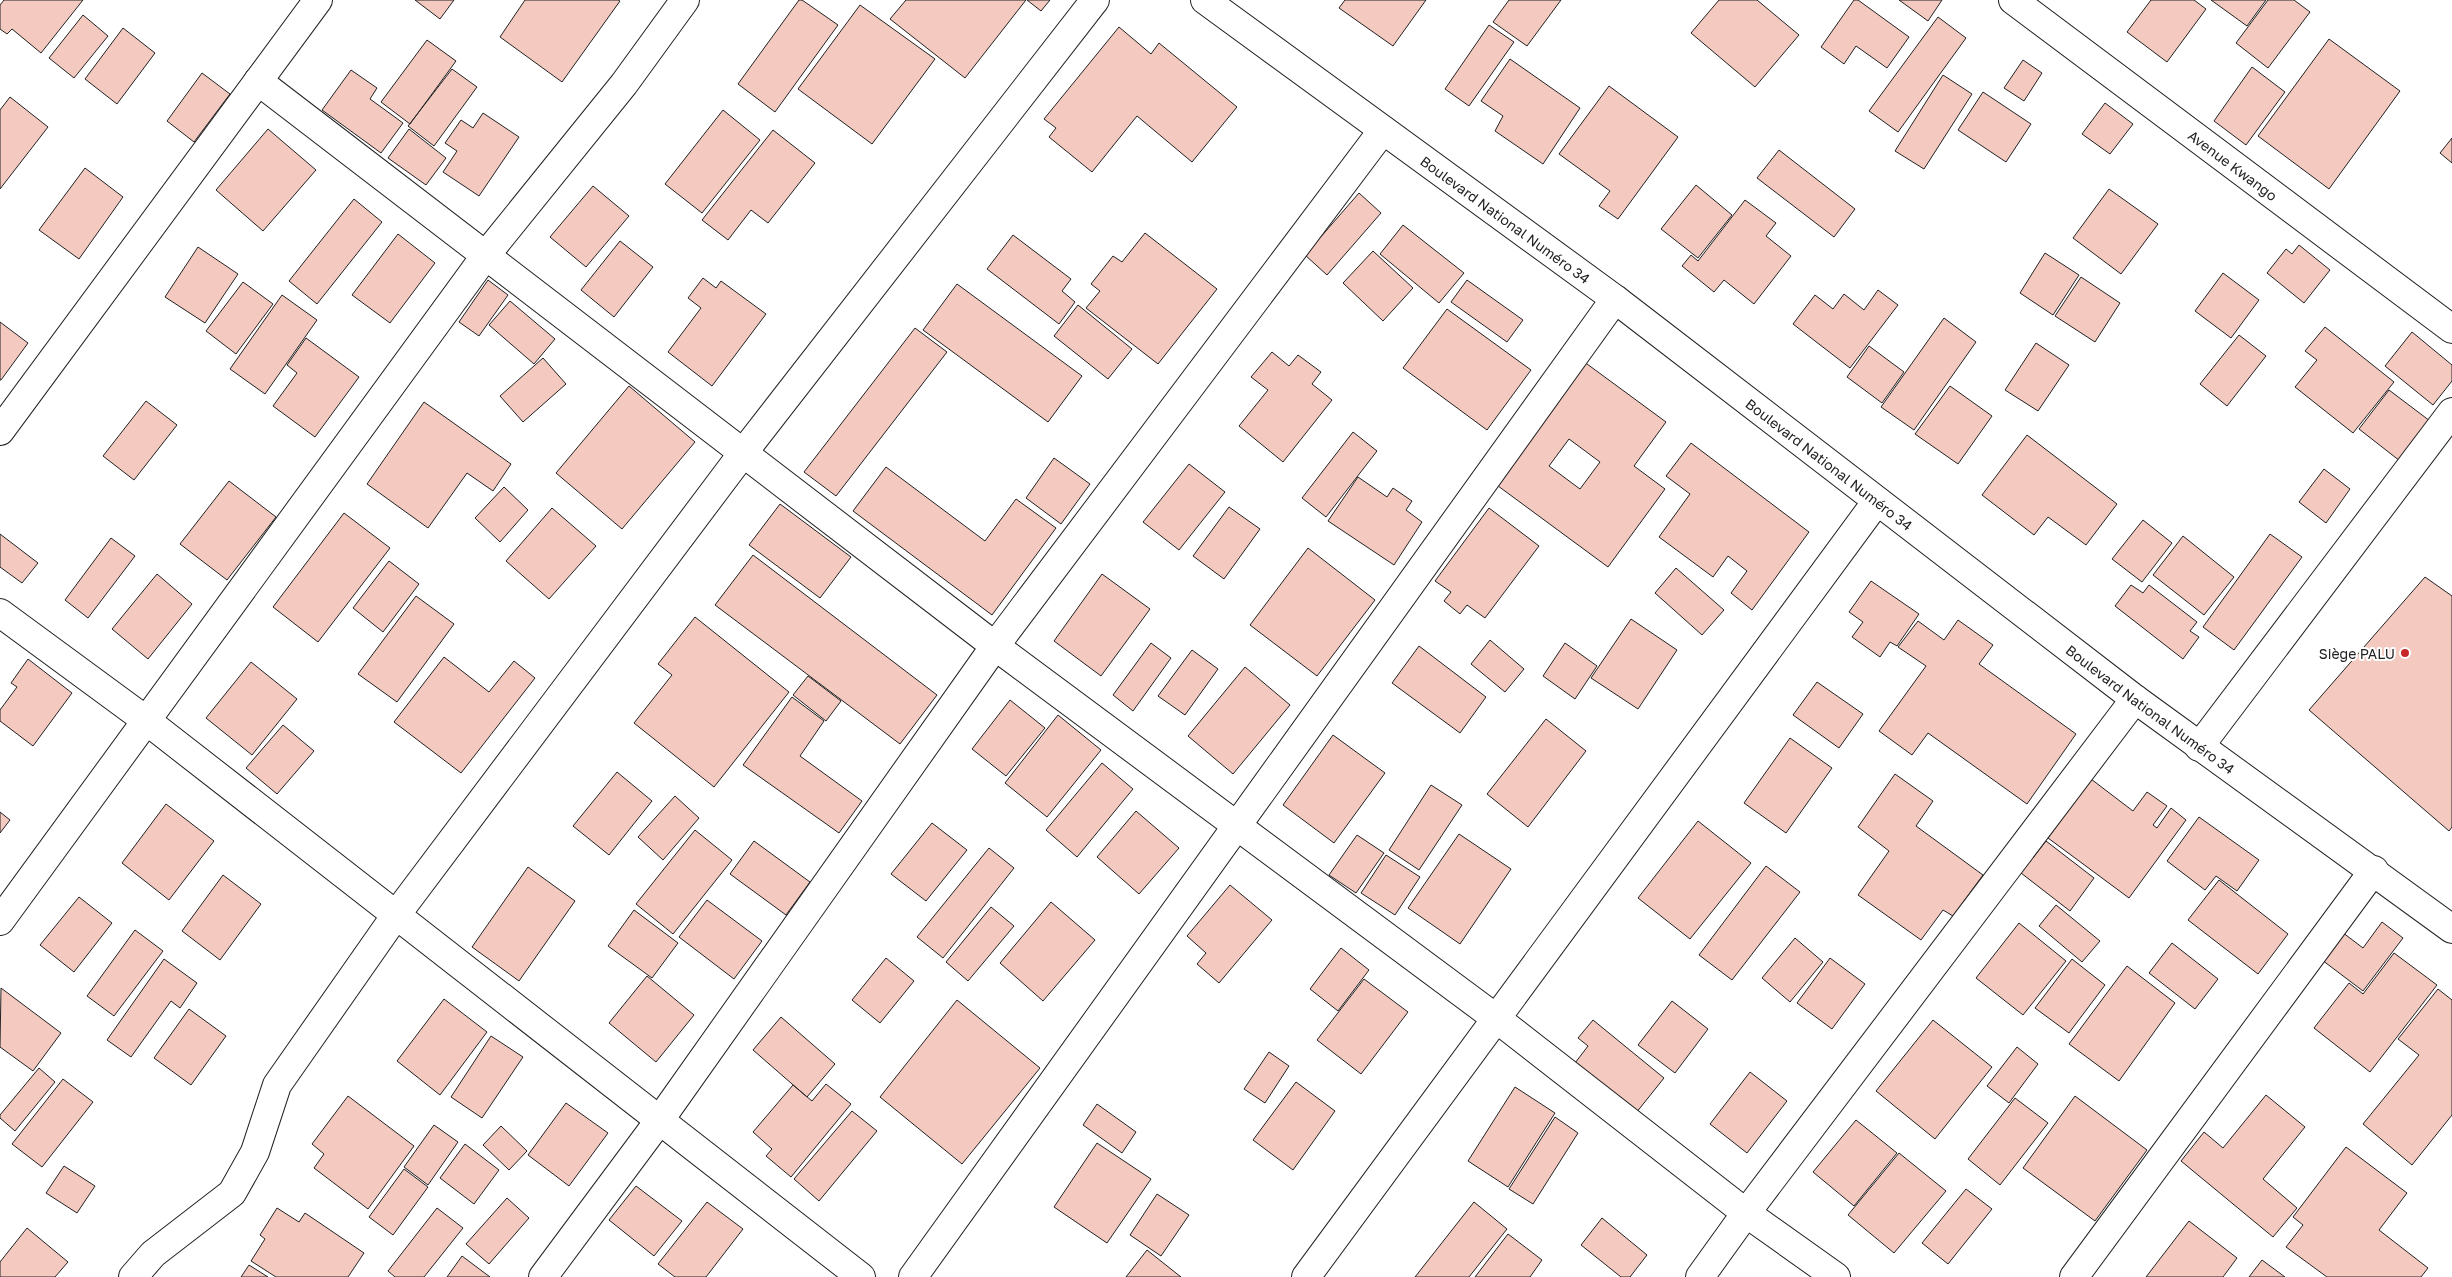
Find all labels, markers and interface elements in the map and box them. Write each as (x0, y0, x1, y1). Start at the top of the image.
street label: Avenue Kwango (2185, 126, 2281, 204)
street label: Boulevard National Numéro 34 (1417, 152, 1594, 287)
street label: Boulevard National Numéro 34 (1743, 395, 1916, 533)
street label: Boulevard National Numéro 34 (2063, 641, 2238, 777)
place label: Siège PALU (2319, 645, 2395, 662)
marker: Siège PALU (2399, 647, 2411, 659)

